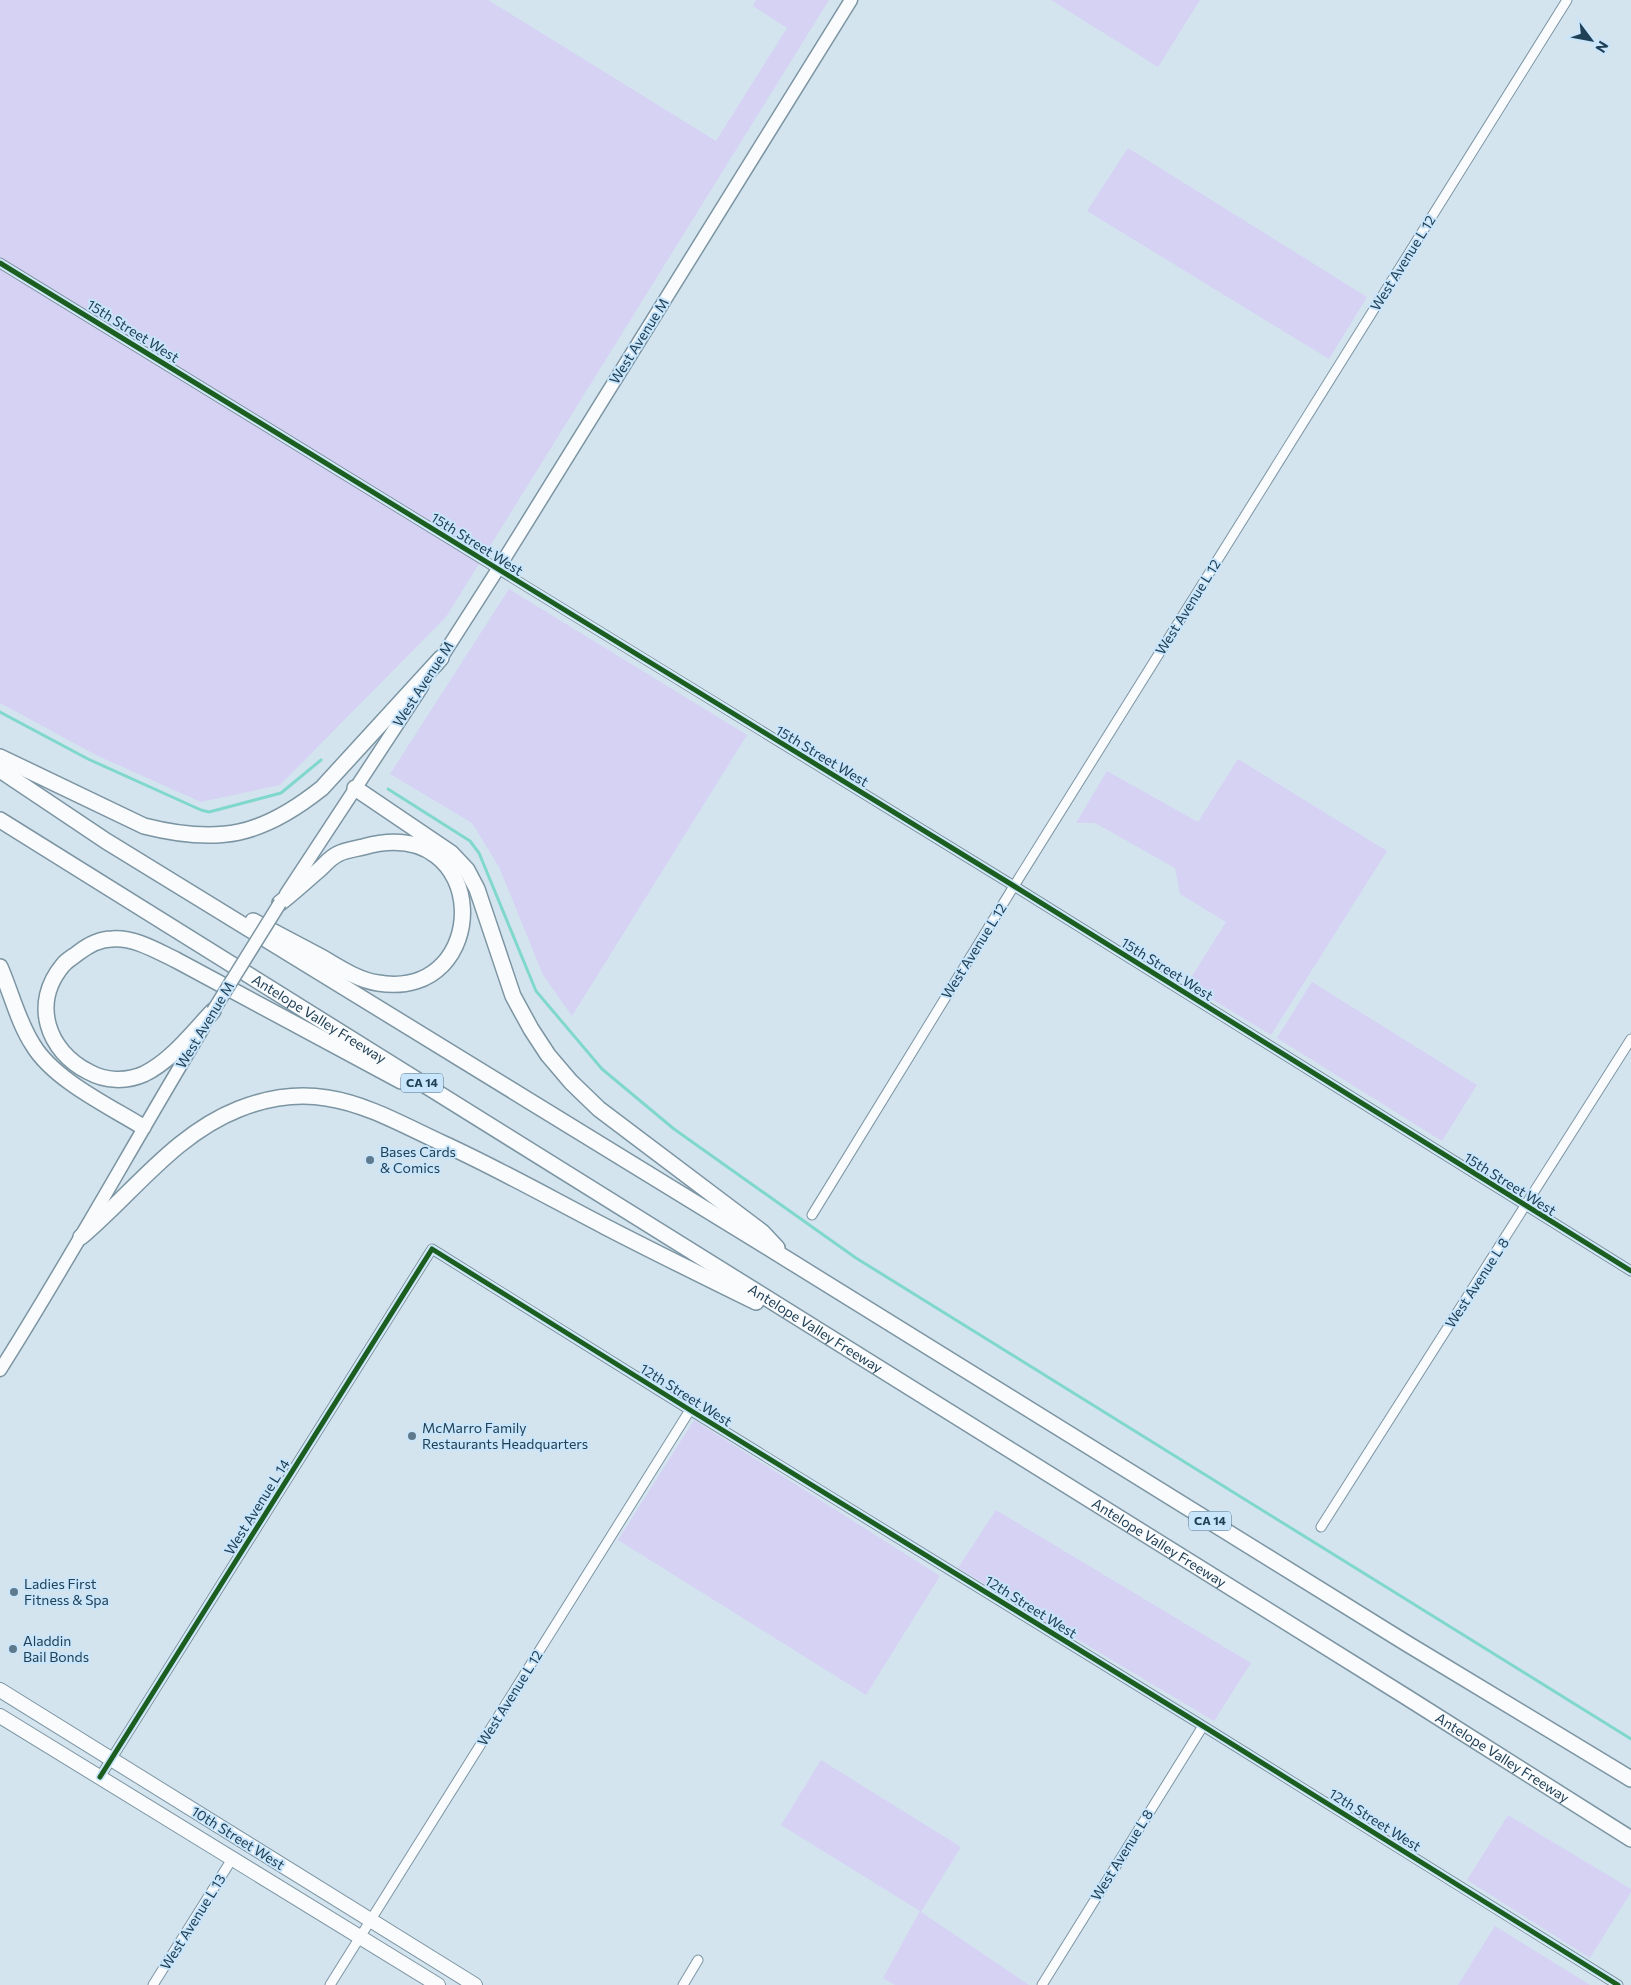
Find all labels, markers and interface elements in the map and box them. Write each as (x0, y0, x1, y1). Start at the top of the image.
north arrow (1566, 15, 1616, 65)
text: N (1592, 38, 1612, 56)
street label: West Avenue L 12 (1366, 212, 1439, 314)
street label: 15th Street West (84, 295, 183, 366)
street label: West Avenue M (605, 295, 672, 387)
street label: 15th Street West (428, 508, 527, 579)
street label: West Avenue L 12 (1151, 556, 1224, 658)
street label: West Avenue M (389, 638, 456, 730)
street label: 15th Street West (773, 721, 872, 790)
street label: West Avenue L 12 (937, 900, 1010, 1002)
street label: 15th Street West (1118, 933, 1217, 1004)
street label: Antelope Valley Freeway (249, 970, 389, 1067)
street label: West Avenue M (172, 978, 237, 1071)
road number: CA 14 (401, 1074, 443, 1092)
place label: Bases Cards & Comics (380, 1143, 456, 1176)
street label: 15th Street West (1461, 1148, 1560, 1219)
marker: Bases Cards & Comics (364, 1154, 376, 1166)
street label: West Avenue L 8 (1441, 1234, 1512, 1331)
street label: Antelope Valley Freeway (746, 1280, 886, 1376)
street label: 12th Street West (637, 1359, 736, 1430)
place label: McMarro Family Restaurants Headquarters (422, 1419, 588, 1452)
marker: McMarro Family Restaurants Headquarters (406, 1430, 418, 1442)
street label: West Avenue L 14 (220, 1455, 293, 1558)
street label: Antelope Valley Freeway (1089, 1494, 1230, 1591)
road number: CA 14 (1189, 1512, 1231, 1530)
street label: 12th Street West (982, 1571, 1081, 1642)
place label: Ladies First Fitness & Spa (24, 1575, 109, 1608)
marker: Ladies First Fitness & Spa (8, 1586, 20, 1598)
place label: Aladdin Bail Bonds (23, 1632, 89, 1665)
marker: Aladdin Bail Bonds (7, 1643, 19, 1655)
street label: West Avenue L 12 (473, 1647, 546, 1749)
street label: Antelope Valley Freeway (1433, 1709, 1573, 1806)
street label: 12th Street West (1326, 1784, 1425, 1855)
street label: 10th Street West (189, 1802, 288, 1873)
street label: West Avenue L 8 (1087, 1806, 1156, 1903)
street label: West Avenue L 13 (156, 1871, 229, 1973)

